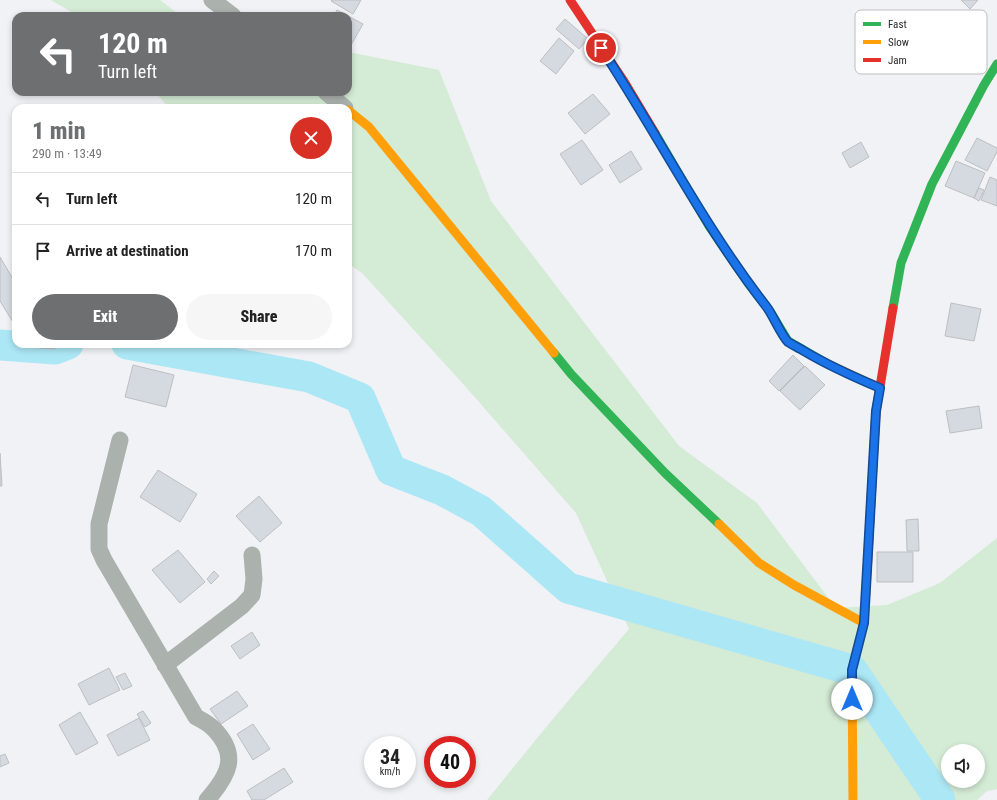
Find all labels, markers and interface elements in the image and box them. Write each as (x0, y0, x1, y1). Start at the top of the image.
legend (855, 10, 987, 74)
text: Fast (888, 18, 907, 31)
text: 120 m (98, 27, 168, 60)
icon: left (32, 28, 84, 80)
pin (584, 31, 618, 65)
text: Slow (888, 36, 909, 49)
icon: arrive (590, 37, 612, 59)
text: Jam (888, 54, 907, 67)
text: Turn left (98, 61, 157, 82)
text: 1 min (32, 117, 86, 145)
button: close (290, 117, 332, 159)
text: 290 m · 13:49 (32, 146, 102, 161)
icon: left (32, 188, 54, 210)
text: Turn left (66, 190, 117, 208)
text: 120 m (295, 190, 332, 208)
icon: arrive (32, 240, 54, 262)
text: Arrive at destination (66, 242, 189, 260)
text: 170 m (295, 242, 332, 260)
button: Exit (32, 294, 178, 340)
button: Share (186, 294, 332, 340)
position arrow (831, 678, 873, 720)
speed limit sign: 40 (424, 736, 476, 788)
map controls (941, 744, 985, 788)
button: sound (941, 744, 985, 788)
text: 34 (380, 745, 400, 769)
text: km/h (380, 766, 400, 777)

